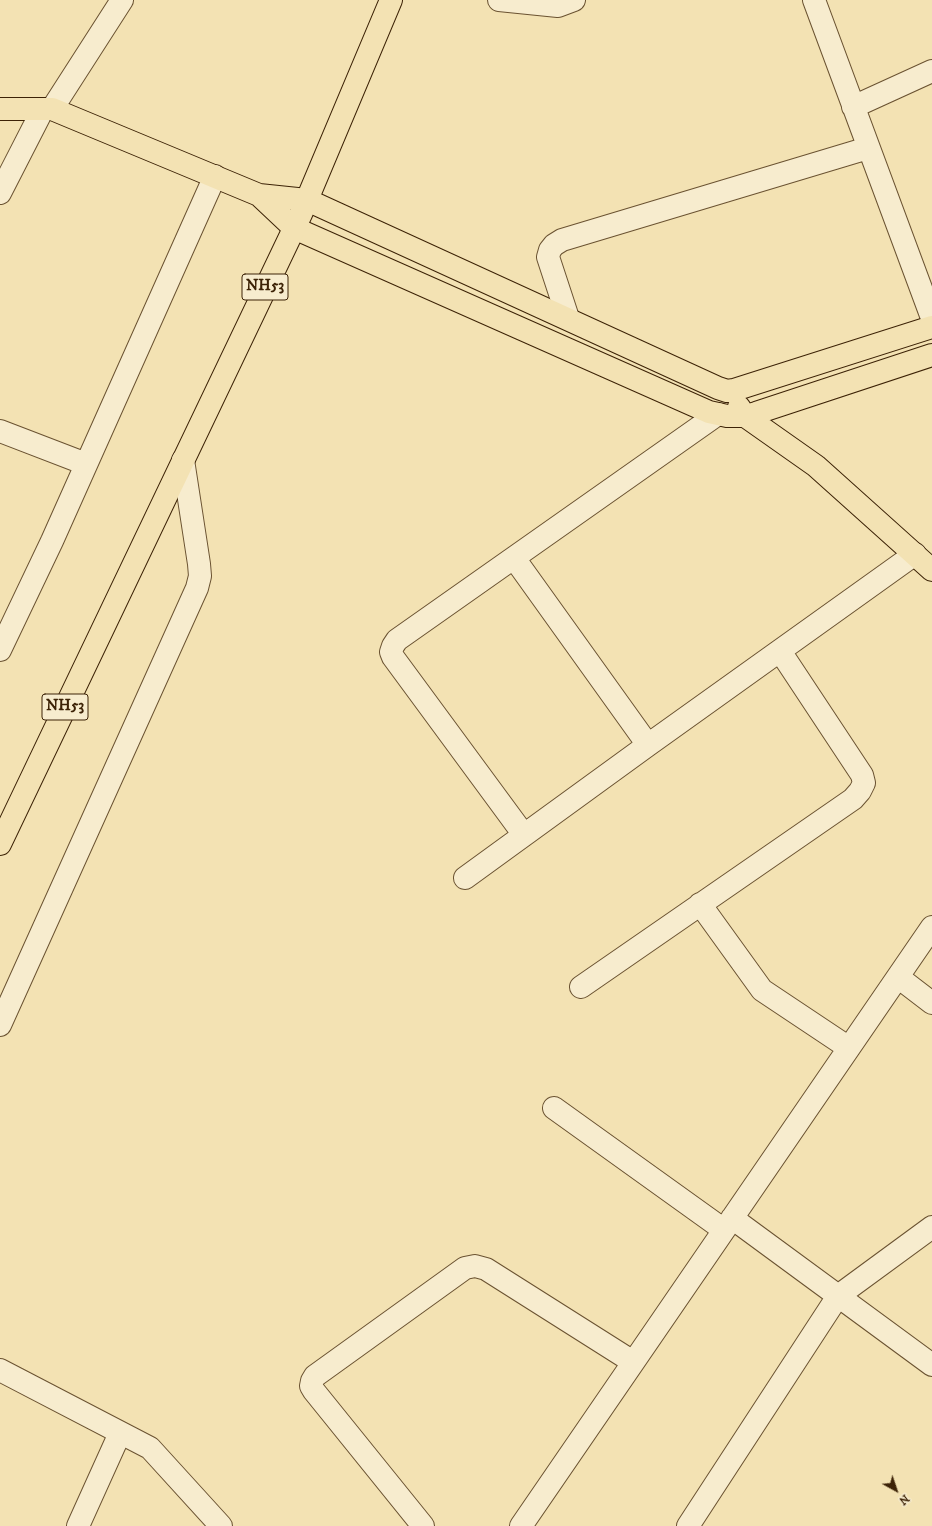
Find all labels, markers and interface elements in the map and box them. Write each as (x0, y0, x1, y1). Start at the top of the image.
road number: NH53 (242, 274, 288, 300)
road number: NH53 (42, 694, 88, 720)
north arrow (876, 1470, 916, 1510)
text: N (896, 1491, 912, 1507)

